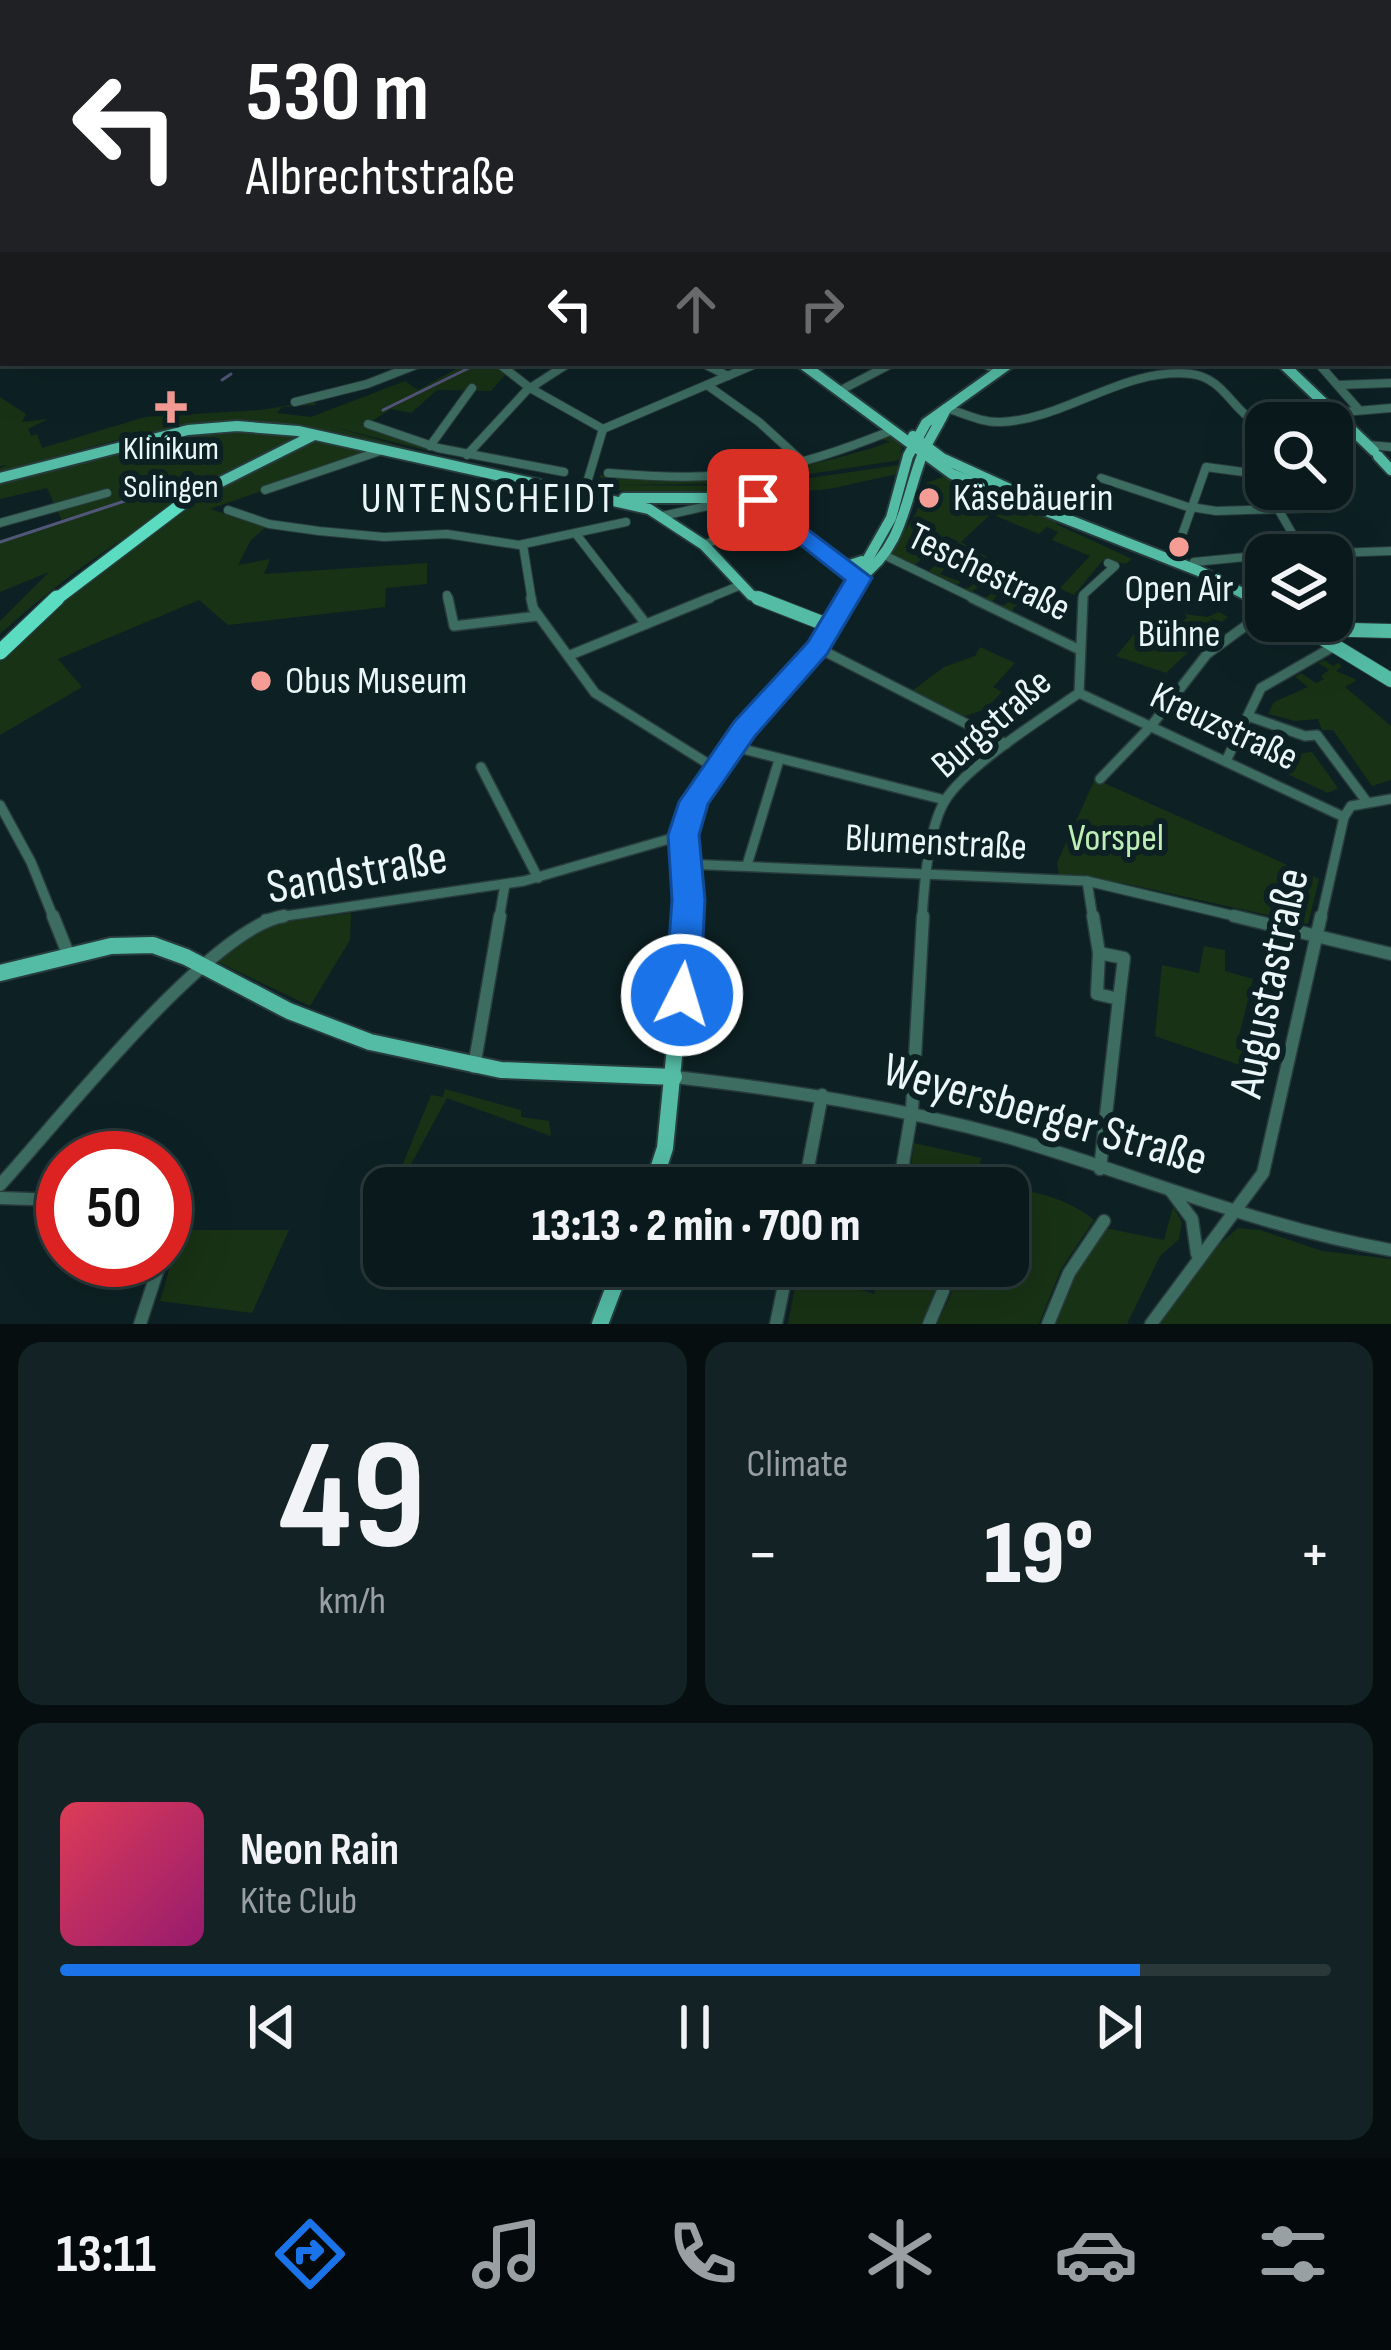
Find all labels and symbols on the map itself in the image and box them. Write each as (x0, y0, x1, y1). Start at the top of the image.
marker: Klinikum Solingen (155, 391, 187, 423)
place label: Klinikum Solingen (123, 429, 219, 507)
pin (707, 449, 809, 551)
district label: UNTENSCHEIDT (361, 474, 617, 525)
place label: Käsebäuerin (953, 475, 1113, 522)
marker: Käsebäuerin (916, 485, 942, 511)
street label: Teschestraße (900, 514, 1078, 632)
marker: Open Air Bühne (1166, 534, 1192, 560)
place label: Open Air Bühne (1124, 566, 1234, 658)
place label: Obus Museum (285, 658, 467, 705)
street label: Burgstraße (923, 659, 1061, 789)
marker: Obus Museum (248, 668, 274, 694)
street label: Kreuzstraße (1143, 672, 1305, 782)
street label: Blumenstraße (844, 815, 1028, 871)
park label: Vorspel (1068, 815, 1164, 862)
street label: Sandstraße (262, 829, 452, 917)
street label: Augustastraße (1218, 863, 1322, 1104)
position arrow (619, 932, 745, 1058)
street label: Weyersberger Straße (876, 1041, 1214, 1189)
speed limit sign: 50 (36, 1131, 192, 1287)

